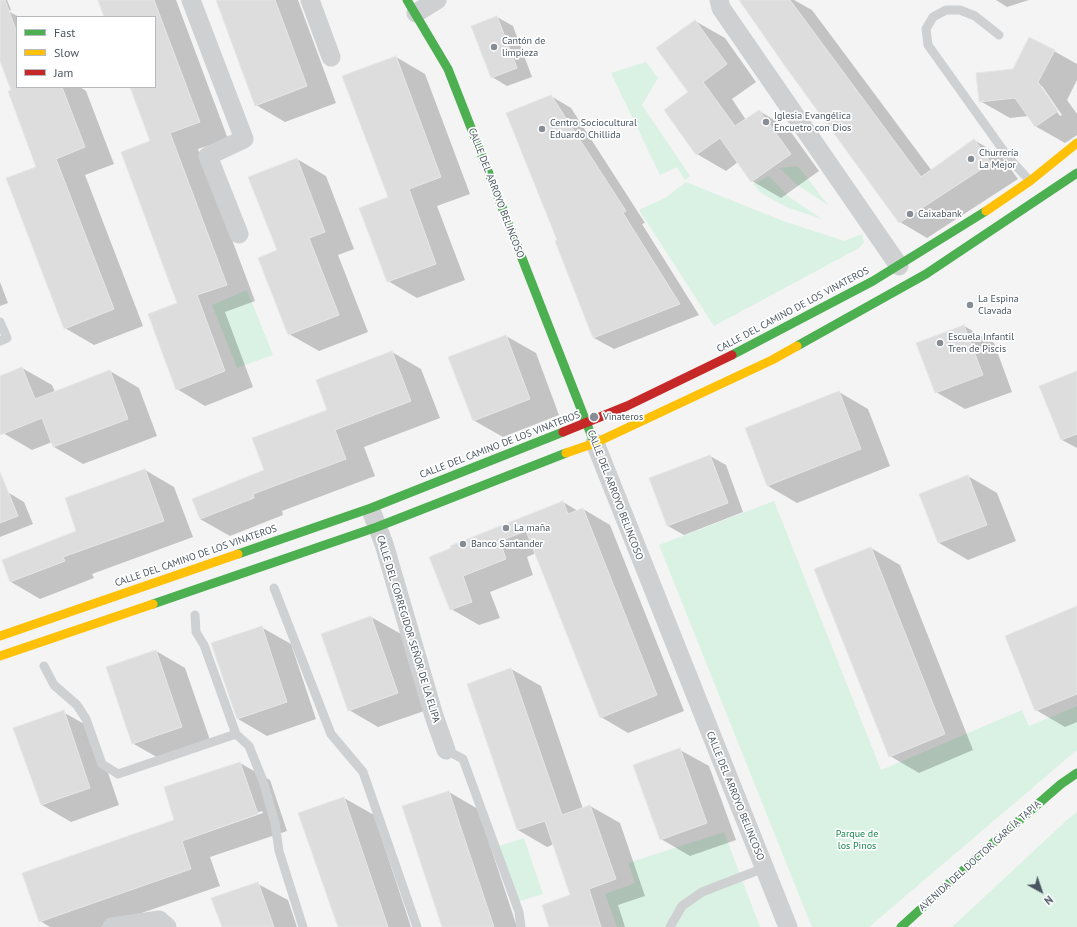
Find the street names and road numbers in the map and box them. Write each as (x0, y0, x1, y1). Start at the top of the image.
street label: CALLE DEL ARROYO BELINCOSO (466, 126, 526, 260)
street label: CALLE DEL CAMINO DE LOS VINATEROS (715, 265, 871, 355)
street label: CALLE DEL CAMINO DE LOS VINATEROS (418, 409, 582, 481)
street label: CALLE DEL ARROYO BELINCOSO (585, 428, 645, 562)
street label: CALLE DEL CAMINO DE LOS VINATEROS (113, 523, 279, 589)
street label: CALLE DEL CORREGIDOR SEÑOR DE LA ELIPA (374, 534, 442, 724)
street label: CALLE DEL ARROYO BELINCOSO (704, 730, 766, 862)
street label: AVENIDA DEL DOCTOR GARCÍA TAPIA (917, 798, 1043, 914)

